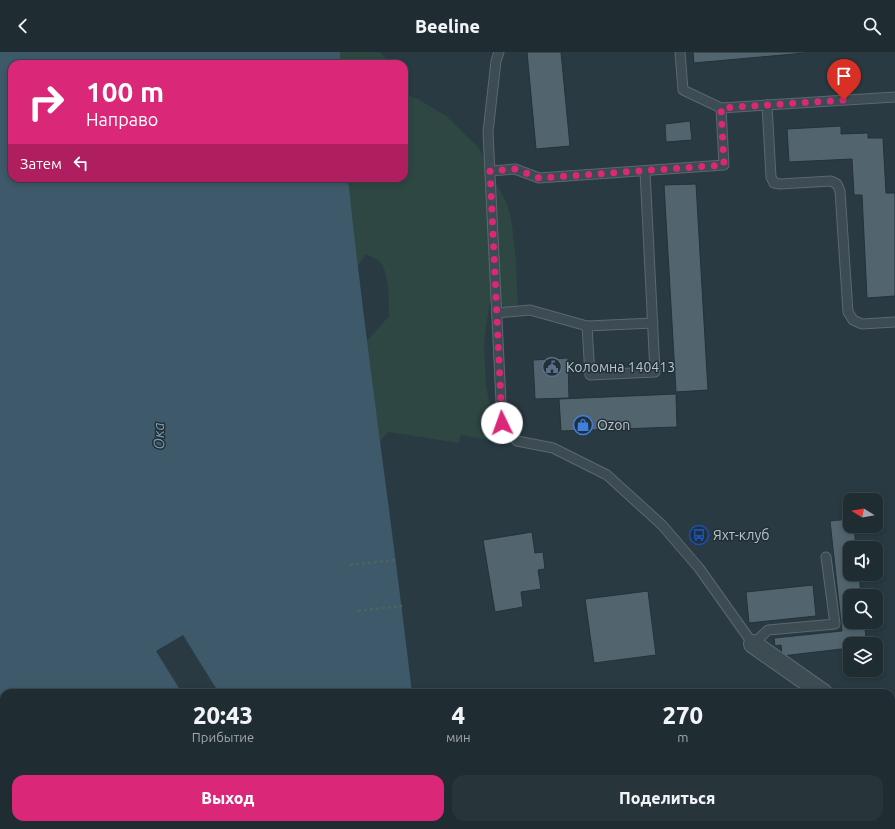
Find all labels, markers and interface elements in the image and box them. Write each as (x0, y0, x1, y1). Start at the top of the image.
icon: back (12, 15, 34, 37)
icon: search (861, 15, 883, 37)
text: Beeline (415, 16, 480, 36)
pin (827, 59, 861, 100)
icon: arrive (833, 65, 855, 87)
icon: right (20, 76, 72, 128)
text: 100 m (86, 76, 164, 107)
text: Направо (86, 109, 158, 129)
icon: left (70, 152, 92, 174)
text: Затем (20, 155, 62, 172)
public building icon: Коломна 140413 (541, 356, 563, 378)
place label: Коломна 140413 (566, 359, 675, 375)
position arrow (481, 402, 523, 444)
shop icon: Ozon (572, 414, 594, 436)
place label: Ozon (597, 417, 630, 433)
water label: Ока (150, 422, 167, 450)
north arrow (843, 493, 883, 533)
map controls (843, 493, 883, 677)
bus stop icon: Яхт-клуб (688, 524, 710, 546)
place label: Яхт-клуб (713, 527, 770, 543)
button: sound (843, 541, 883, 581)
button: search (843, 589, 883, 629)
button: layers (843, 637, 883, 677)
text: 20:43 (193, 702, 253, 729)
text: 4 (452, 702, 465, 729)
text: 270 (663, 702, 703, 729)
text: Прибытие (192, 730, 254, 744)
text: мин (446, 730, 471, 744)
text: m (677, 730, 688, 744)
button: Выход (12, 775, 444, 821)
button: Поделиться (452, 775, 883, 821)

